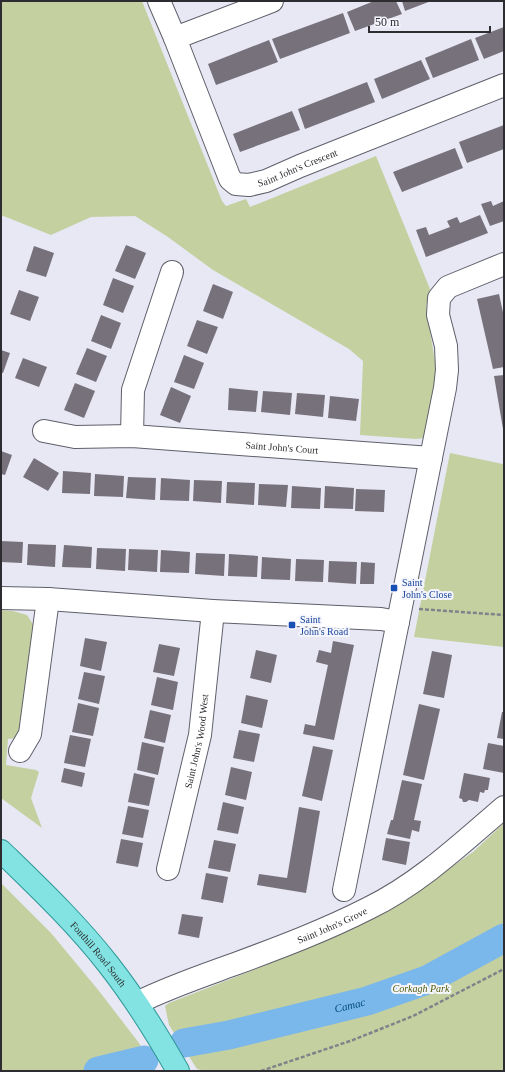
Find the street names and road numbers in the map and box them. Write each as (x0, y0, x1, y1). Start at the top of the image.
street label: Saint John's Crescent (256, 146, 339, 188)
street label: Saint John's Court (245, 439, 319, 455)
street label: Saint John's Wood West (182, 693, 210, 789)
street label: Saint John's Grove (295, 904, 369, 945)
street label: Fonthill Road South (69, 919, 129, 989)

